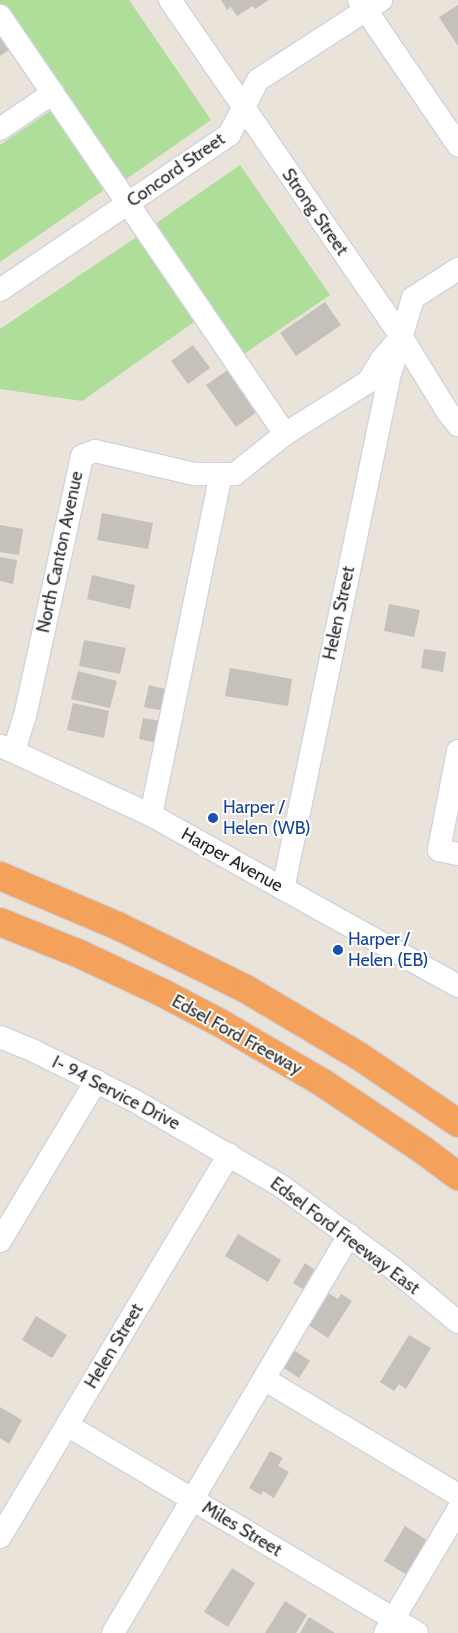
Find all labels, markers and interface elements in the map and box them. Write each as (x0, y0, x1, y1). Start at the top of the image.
street label: Concord Street (123, 128, 229, 212)
street label: Strong Street (277, 164, 353, 260)
street label: North Canton Avenue (32, 469, 88, 635)
street label: Helen Street (319, 564, 359, 662)
place label: Harper / Helen (WB) (223, 797, 311, 840)
marker: Harper / Helen (WB) (207, 812, 219, 824)
street label: Harper Avenue (177, 823, 287, 897)
place label: Harper / Helen (EB) (348, 929, 428, 972)
marker: Harper / Helen (EB) (332, 944, 344, 956)
street label: Edsel Ford Freeway (168, 990, 306, 1080)
street label: I- 94 Service Drive (48, 1051, 184, 1135)
street label: Edsel Ford Freeway East (266, 1173, 424, 1299)
street label: Helen Street (80, 1300, 148, 1392)
street label: Miles Street (198, 1497, 286, 1561)

